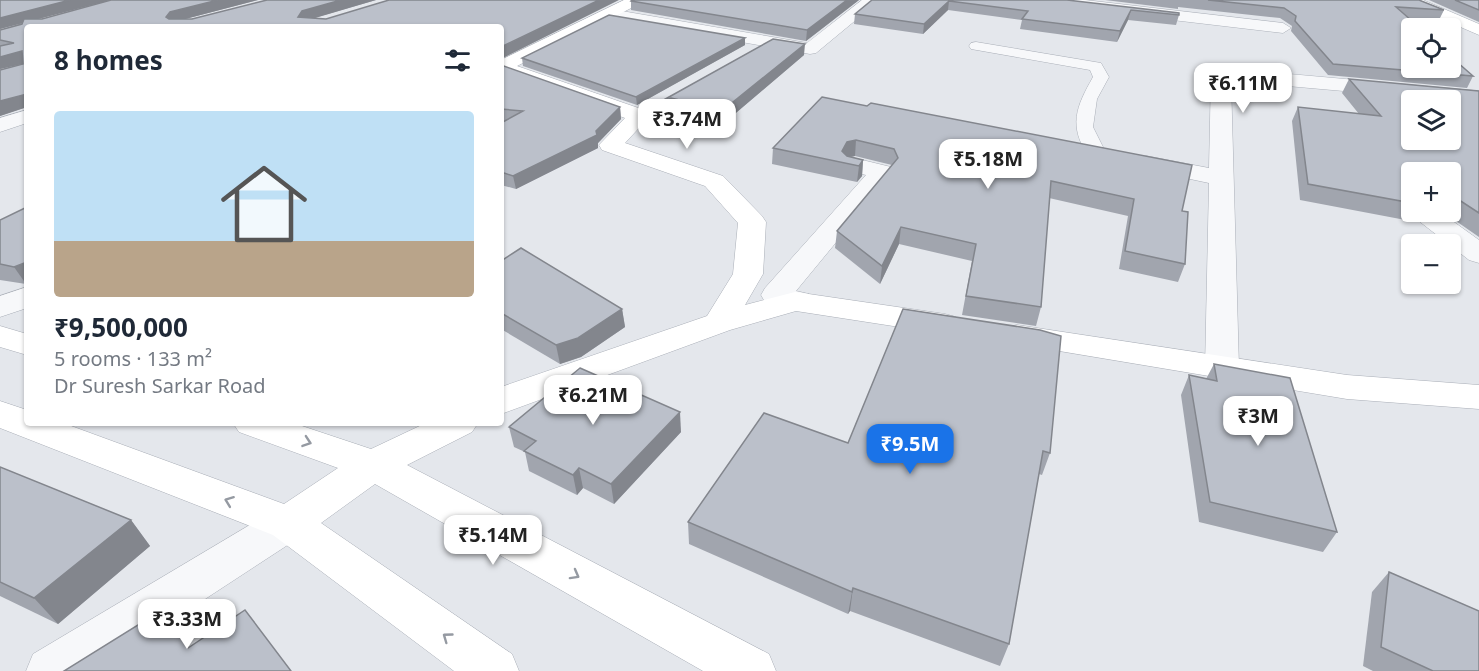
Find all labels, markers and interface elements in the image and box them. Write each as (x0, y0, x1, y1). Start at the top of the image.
map controls (1401, 18, 1461, 294)
button: locate (1401, 18, 1461, 78)
text: 8 homes (54, 42, 163, 78)
icon: filters (441, 44, 474, 77)
pin: ₹6.11M (1194, 63, 1292, 114)
text: ₹6.11M (1208, 69, 1278, 96)
button: layers (1401, 90, 1461, 150)
pin: ₹3.74M (638, 99, 736, 150)
text: ₹3.74M (652, 105, 722, 132)
pin: ₹5.18M (939, 139, 1037, 190)
text: ₹5.18M (953, 145, 1023, 172)
icon: home (210, 150, 318, 258)
button: + (1401, 162, 1461, 222)
button: − (1401, 234, 1461, 294)
text: ₹9,500,000 (54, 309, 188, 345)
text: 5 rooms · 133 m² (54, 345, 212, 372)
text: Dr Suresh Sarkar Road (54, 372, 266, 399)
pin: ₹6.21M (544, 375, 642, 426)
text: ₹6.21M (558, 381, 628, 408)
pin: ₹3M (1229, 396, 1287, 447)
text: ₹3M (1237, 402, 1279, 429)
pin: ₹9.5M (868, 424, 952, 475)
text: ₹9.5M (881, 430, 939, 457)
one-way arrow (301, 435, 312, 448)
one-way arrow (225, 495, 235, 508)
pin: ₹5.14M (444, 515, 542, 566)
text: ₹5.14M (458, 521, 528, 548)
one-way arrow (569, 568, 580, 579)
pin: ₹3.33M (138, 599, 236, 650)
text: ₹3.33M (152, 605, 222, 632)
one-way arrow (442, 633, 453, 644)

